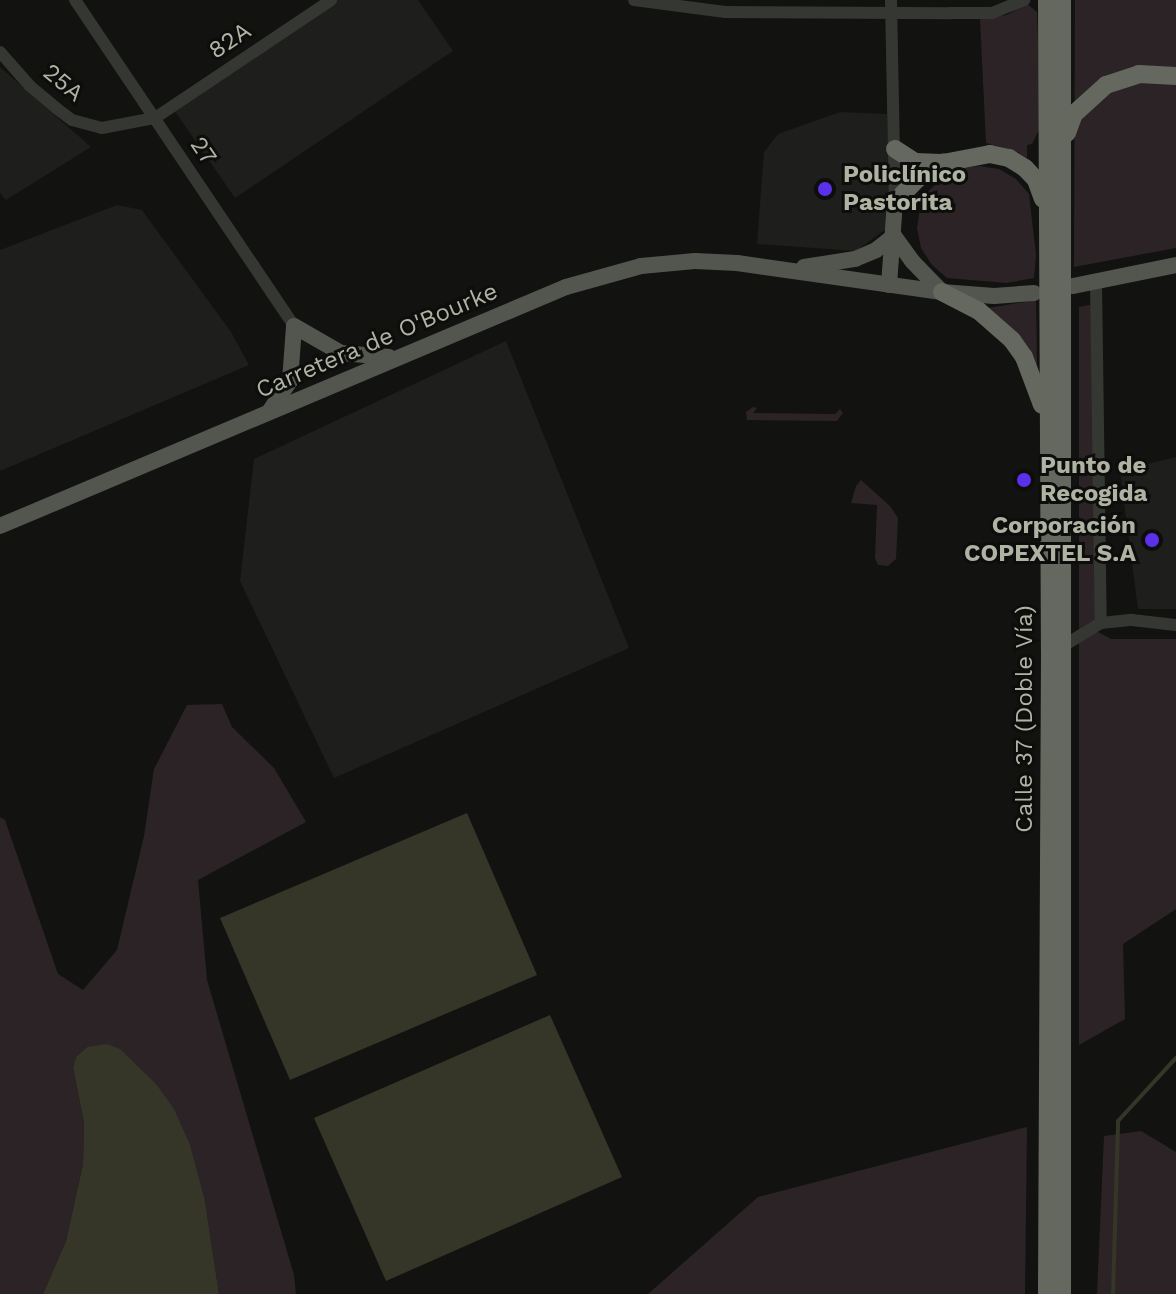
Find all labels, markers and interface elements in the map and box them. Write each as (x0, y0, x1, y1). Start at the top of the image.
street label: 82A (203, 17, 257, 65)
street label: 25A (37, 58, 89, 108)
street label: 27 (184, 132, 222, 170)
place label: Policlínico Pastorita (843, 161, 966, 217)
marker: Policlínico Pastorita (814, 178, 836, 200)
street label: Carretera de O'Bourke (252, 277, 502, 405)
place label: Punto de Recogida (1040, 452, 1147, 508)
marker: Punto de Recogida (1015, 471, 1033, 489)
place label: Corporación COPEXTEL S.A (964, 512, 1136, 568)
marker: Corporación COPEXTEL S.A (1143, 531, 1161, 549)
street label: Calle 37 (Doble Vía) (1011, 605, 1039, 833)

